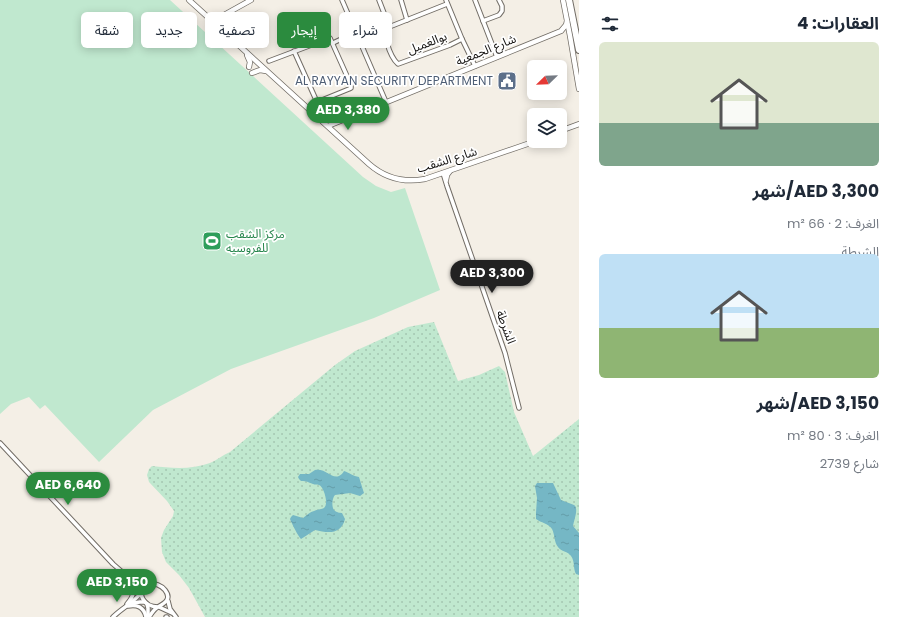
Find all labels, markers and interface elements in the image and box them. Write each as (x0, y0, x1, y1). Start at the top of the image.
text: العقارات: 4 (797, 11, 879, 35)
chip: شقة (81, 12, 133, 48)
chip: جديد (141, 12, 197, 48)
chip: تصفية (205, 12, 269, 48)
chip: إيجار (277, 12, 331, 48)
chip: شراء (339, 12, 392, 48)
icon: filters (599, 13, 621, 35)
street label: بوالغميل (404, 27, 449, 58)
street label: شارع الجمعية (453, 30, 519, 70)
north arrow (527, 60, 567, 100)
map controls (527, 60, 567, 148)
icon: home (703, 68, 775, 140)
public building icon: AL RAYYAN SECURITY DEPARTMENT (496, 70, 518, 92)
place label: AL RAYYAN SECURITY DEPARTMENT (295, 72, 493, 89)
pin: AED 3,380 (302, 97, 394, 131)
text: AED 3,380 (315, 100, 381, 119)
button: layers (527, 108, 567, 148)
street label: شارع الشقب (415, 142, 479, 178)
text: AED 3,300/شهر (752, 179, 879, 203)
text: الغرف: 2 · 66 m² (787, 214, 879, 233)
place label: مركز الشقب للفروسيه (226, 225, 285, 256)
sports icon: مركز الشقب للفروسيه (201, 230, 223, 252)
text: الشرطة (842, 242, 879, 261)
pin: AED 3,300 (446, 260, 538, 294)
text: AED 3,300 (459, 263, 525, 282)
icon: home (703, 280, 775, 352)
street label: الشرطة (493, 308, 520, 346)
text: AED 3,150/شهر (756, 391, 879, 415)
text: الغرف: 3 · 80 m² (787, 426, 879, 445)
text: شارع 2739 (820, 454, 879, 473)
pin: AED 6,640 (22, 472, 114, 506)
text: AED 6,640 (35, 475, 101, 494)
pin: AED 3,150 (71, 569, 163, 603)
text: AED 3,150 (86, 572, 148, 591)

